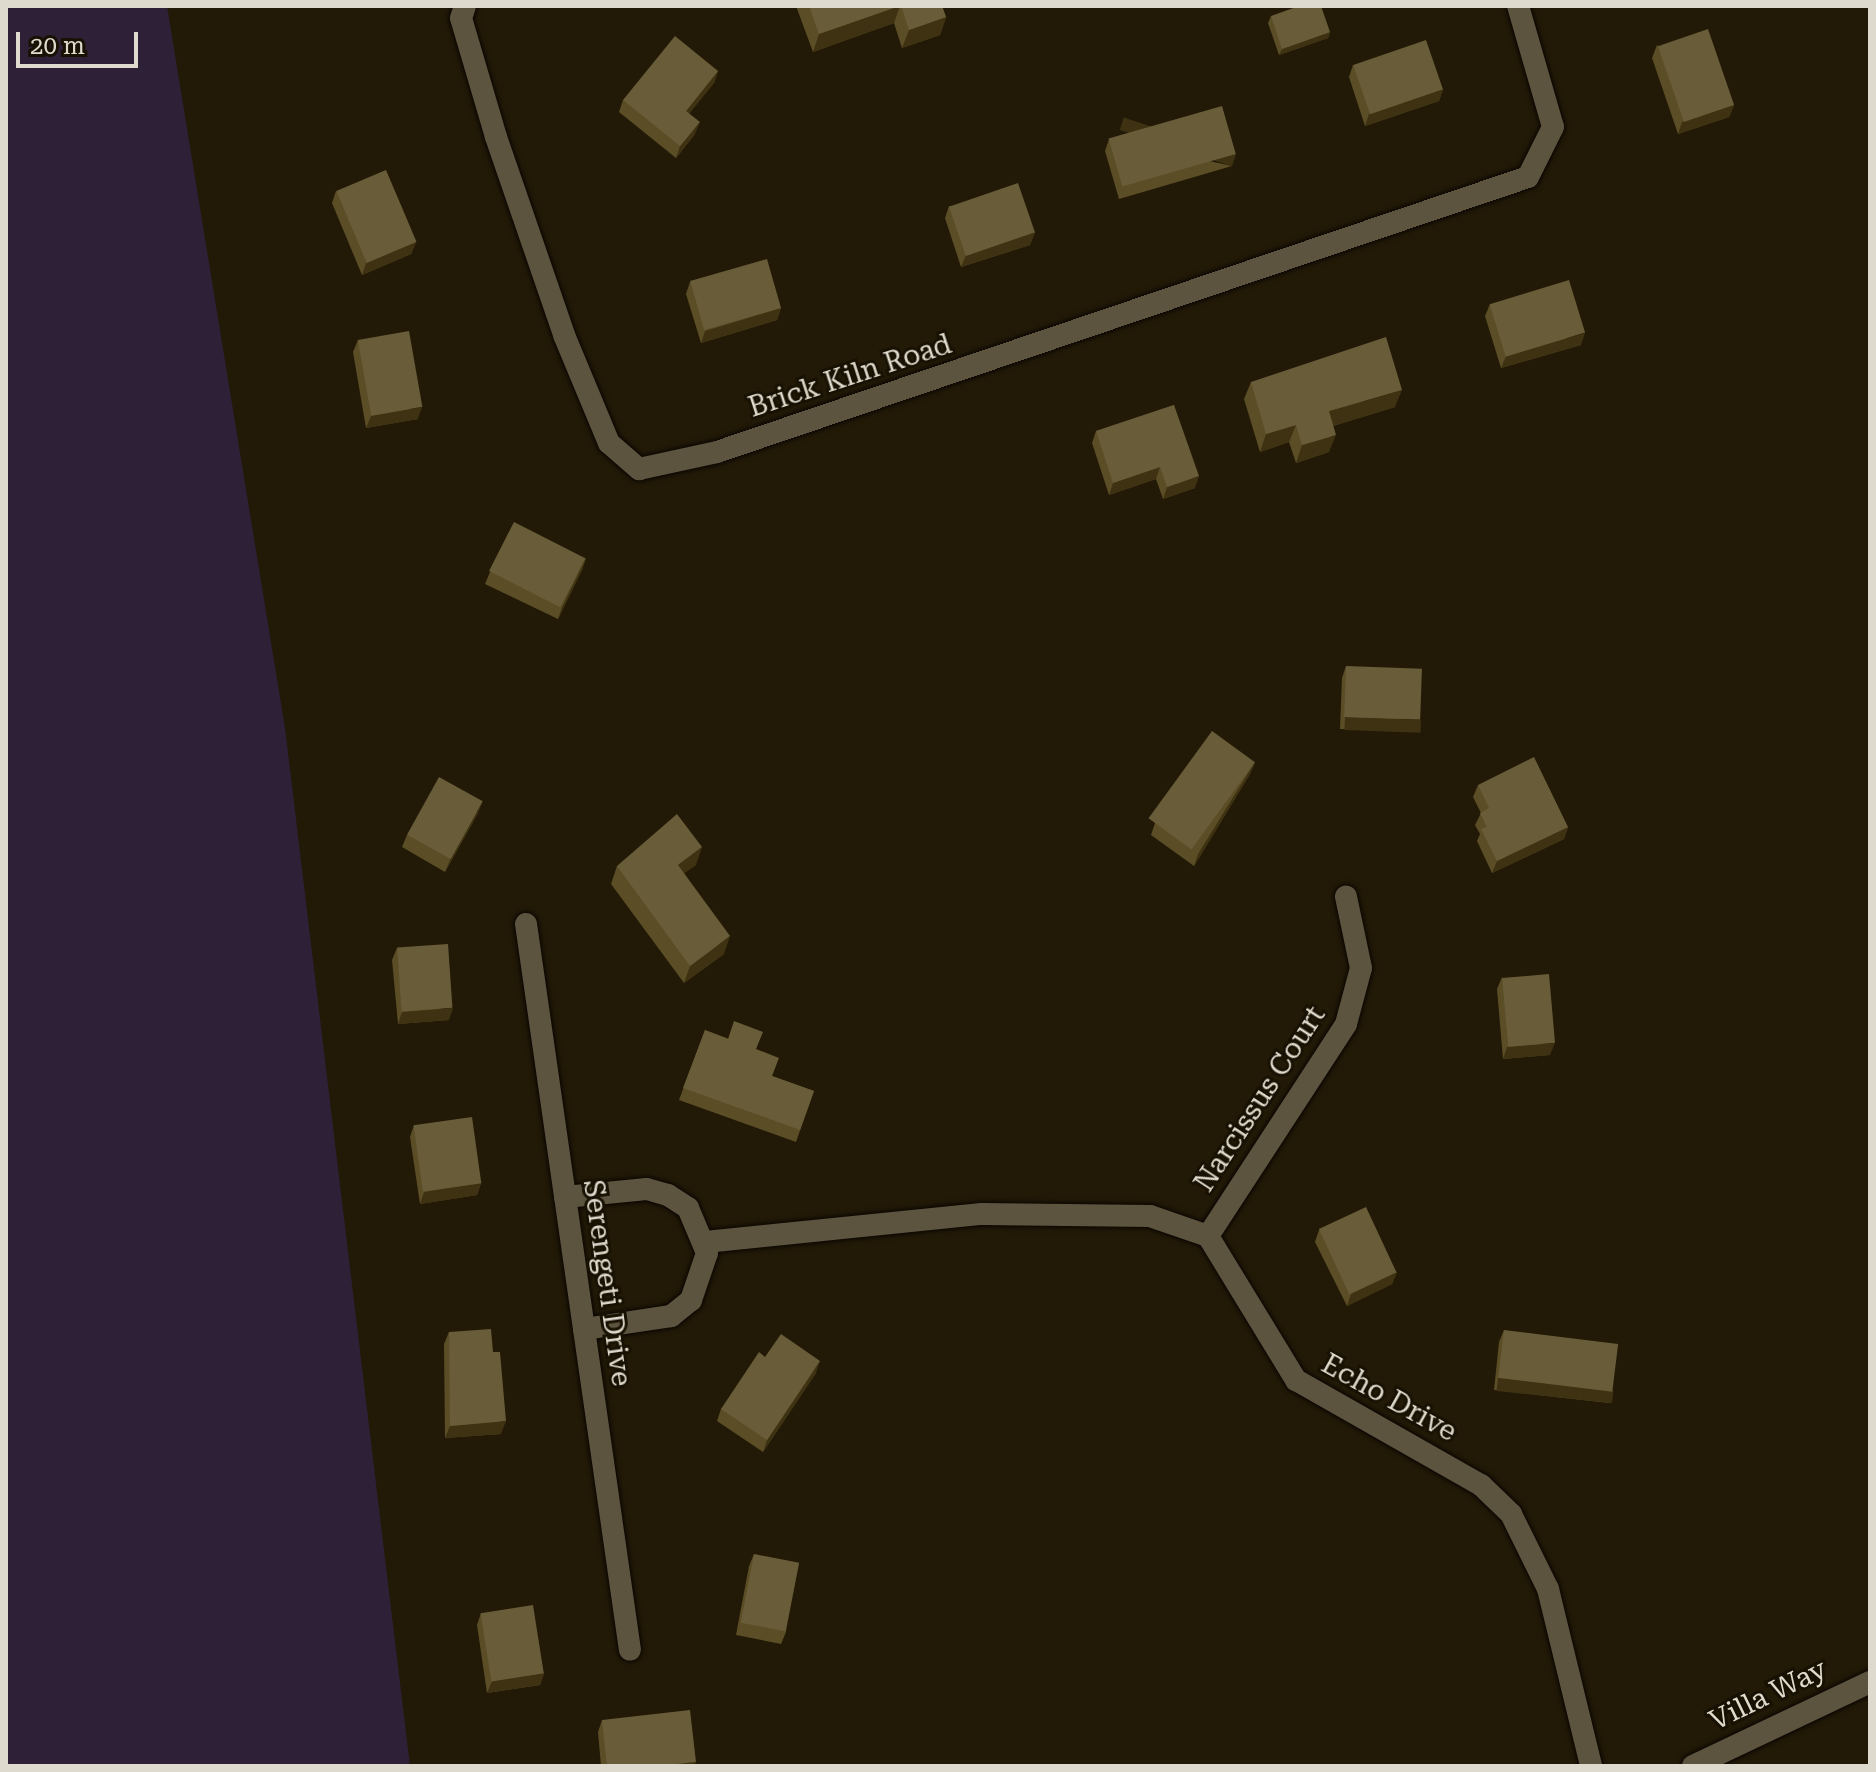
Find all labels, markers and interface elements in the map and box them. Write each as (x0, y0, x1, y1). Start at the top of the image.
scale bar (20, 16, 142, 66)
text: 20 m (30, 32, 85, 60)
street label: Brick Kiln Road (744, 327, 956, 425)
street label: Narcissus Court (1187, 1000, 1333, 1198)
street label: Serengeti Drive (576, 1178, 638, 1388)
street label: Echo Drive (1316, 1347, 1462, 1449)
street label: Villa Way (1704, 1652, 1832, 1738)

